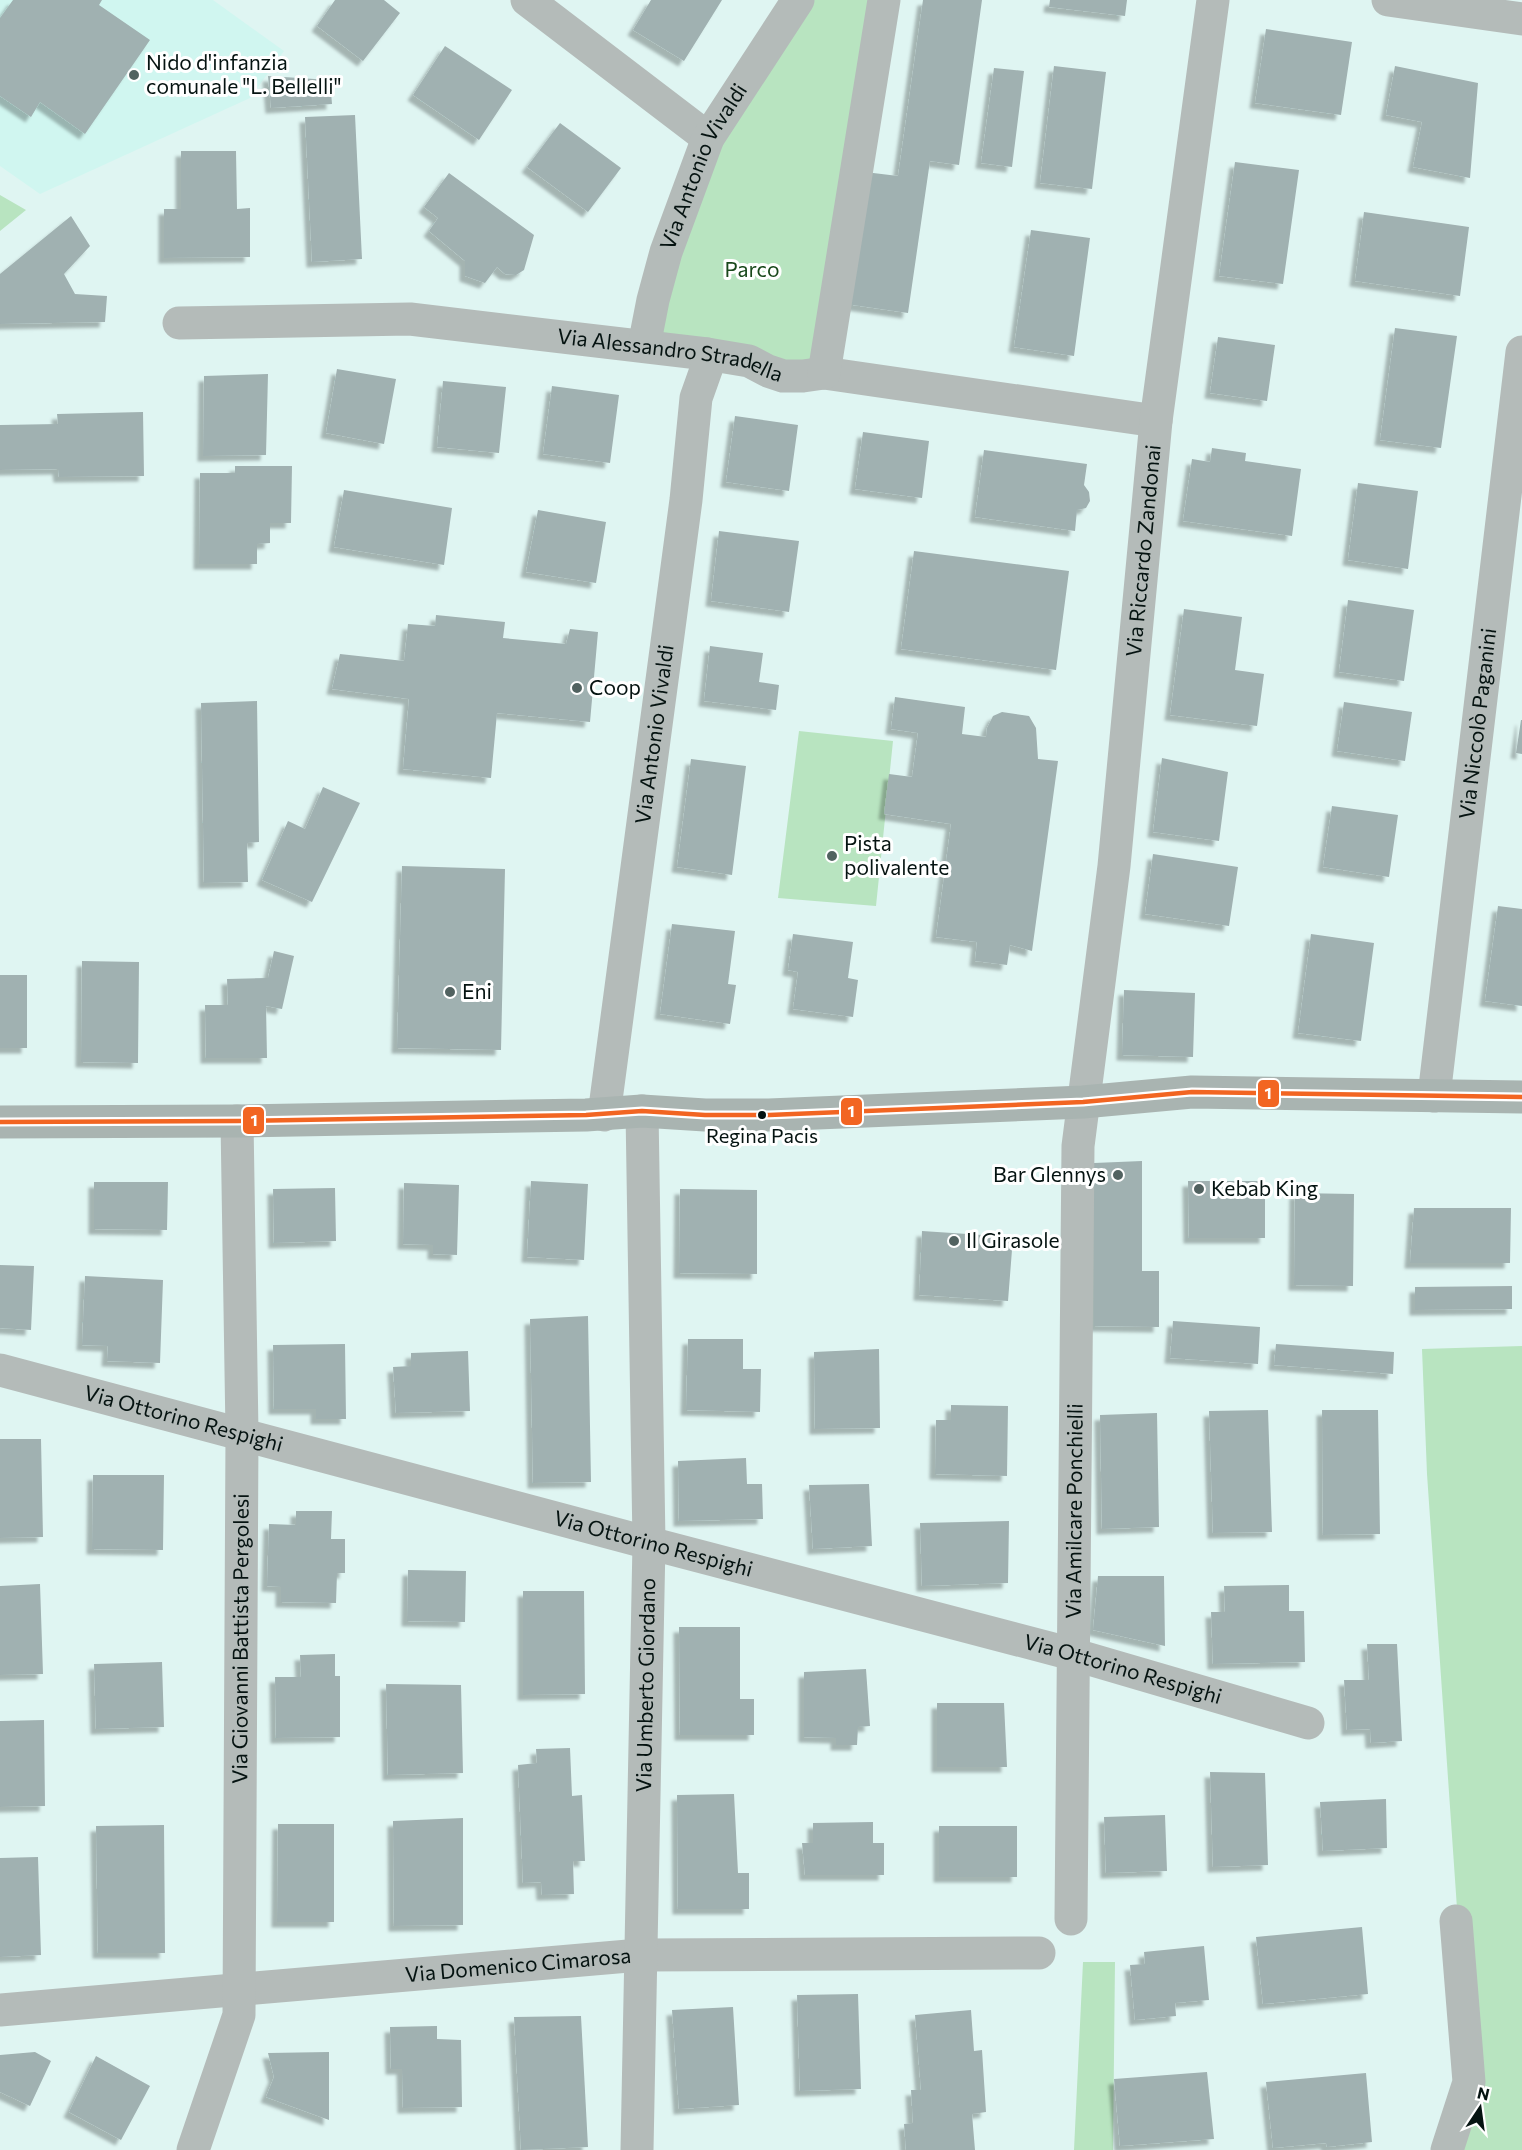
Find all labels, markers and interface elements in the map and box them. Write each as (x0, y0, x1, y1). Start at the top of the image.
place label: Nido d'infanzia comunale "L. Bellelli" (146, 49, 341, 98)
marker: Nido d'infanzia comunale "L. Bellelli" (127, 68, 141, 82)
street label: Via Antonio Vivaldi (654, 78, 751, 253)
park label: Parco (724, 256, 780, 281)
street label: Via Alessandro Stradella (556, 322, 786, 386)
street label: Via Riccardo Zandonai (1120, 443, 1165, 658)
street label: Via Niccolò Paganini (1453, 626, 1500, 821)
street label: Via Antonio Vivaldi (629, 643, 678, 825)
place label: Coop (589, 674, 641, 699)
marker: Coop (570, 681, 584, 695)
place label: Pista polivalente (844, 830, 949, 879)
marker: Pista polivalente (825, 849, 839, 863)
place label: Eni (462, 978, 492, 1003)
marker: Eni (443, 985, 457, 999)
line badge: 1 (1257, 1079, 1280, 1108)
text: 1 (1264, 1083, 1272, 1102)
line badge: 1 (840, 1097, 863, 1126)
text: 1 (847, 1101, 855, 1120)
line badge: 1 (242, 1106, 265, 1135)
marker: Regina Pacis (756, 1109, 768, 1121)
text: 1 (250, 1110, 258, 1129)
place label: Regina Pacis (706, 1123, 818, 1147)
place label: Bar Glennys (993, 1161, 1106, 1186)
marker: Bar Glennys (1111, 1168, 1125, 1182)
place label: Kebab King (1211, 1175, 1318, 1200)
marker: Kebab King (1192, 1182, 1206, 1196)
place label: Il Girasole (966, 1227, 1060, 1252)
marker: Il Girasole (947, 1234, 961, 1248)
street label: Via Ottorino Respighi (82, 1379, 286, 1456)
street label: Via Amilcare Ponchielli (1060, 1403, 1087, 1619)
street label: Via Giovanni Battista Pergolesi (226, 1493, 253, 1784)
street label: Via Ottorino Respighi (551, 1504, 756, 1581)
street label: Via Umberto Giordano (630, 1578, 659, 1793)
street label: Via Ottorino Respighi (1021, 1628, 1225, 1708)
street label: Via Domenico Cimarosa (404, 1942, 632, 1986)
north arrow (1450, 2078, 1510, 2138)
text: N (1476, 2082, 1491, 2104)

